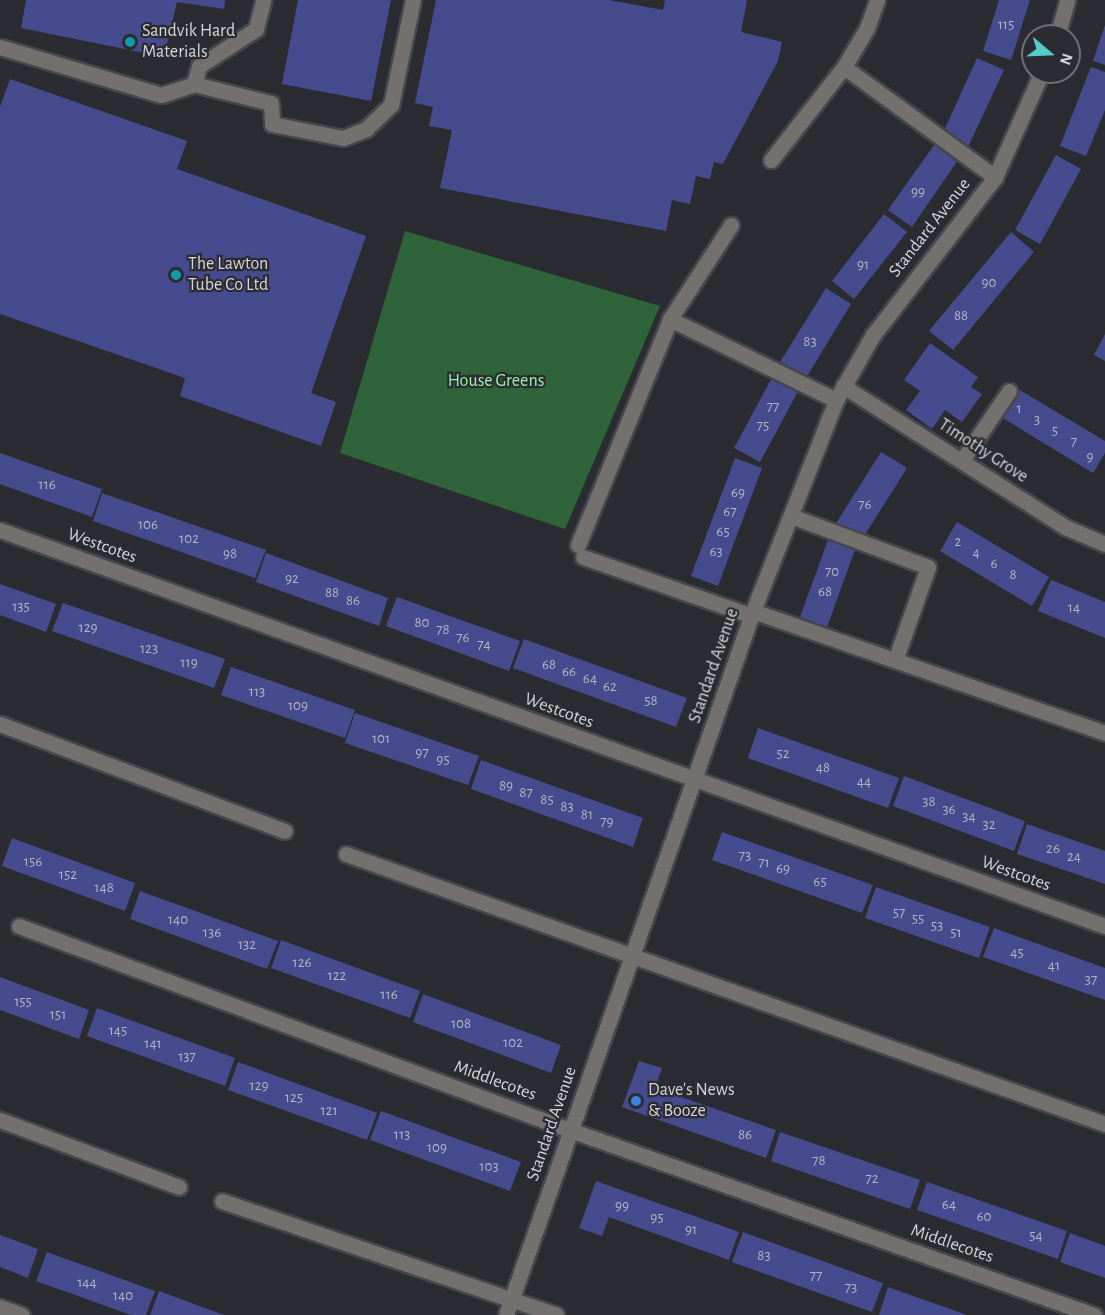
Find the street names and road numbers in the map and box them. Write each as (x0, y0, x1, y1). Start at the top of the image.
street label: Standard Avenue (885, 174, 975, 282)
street label: Timothy Grove (934, 414, 1032, 488)
street label: Westcotes (65, 524, 139, 568)
street label: Standard Avenue (684, 606, 744, 726)
street label: Westcotes (522, 689, 596, 733)
street label: Westcotes (979, 852, 1053, 896)
street label: Middlecotes (451, 1056, 539, 1106)
street label: Standard Avenue (522, 1064, 582, 1184)
street label: Middlecotes (908, 1220, 996, 1268)

